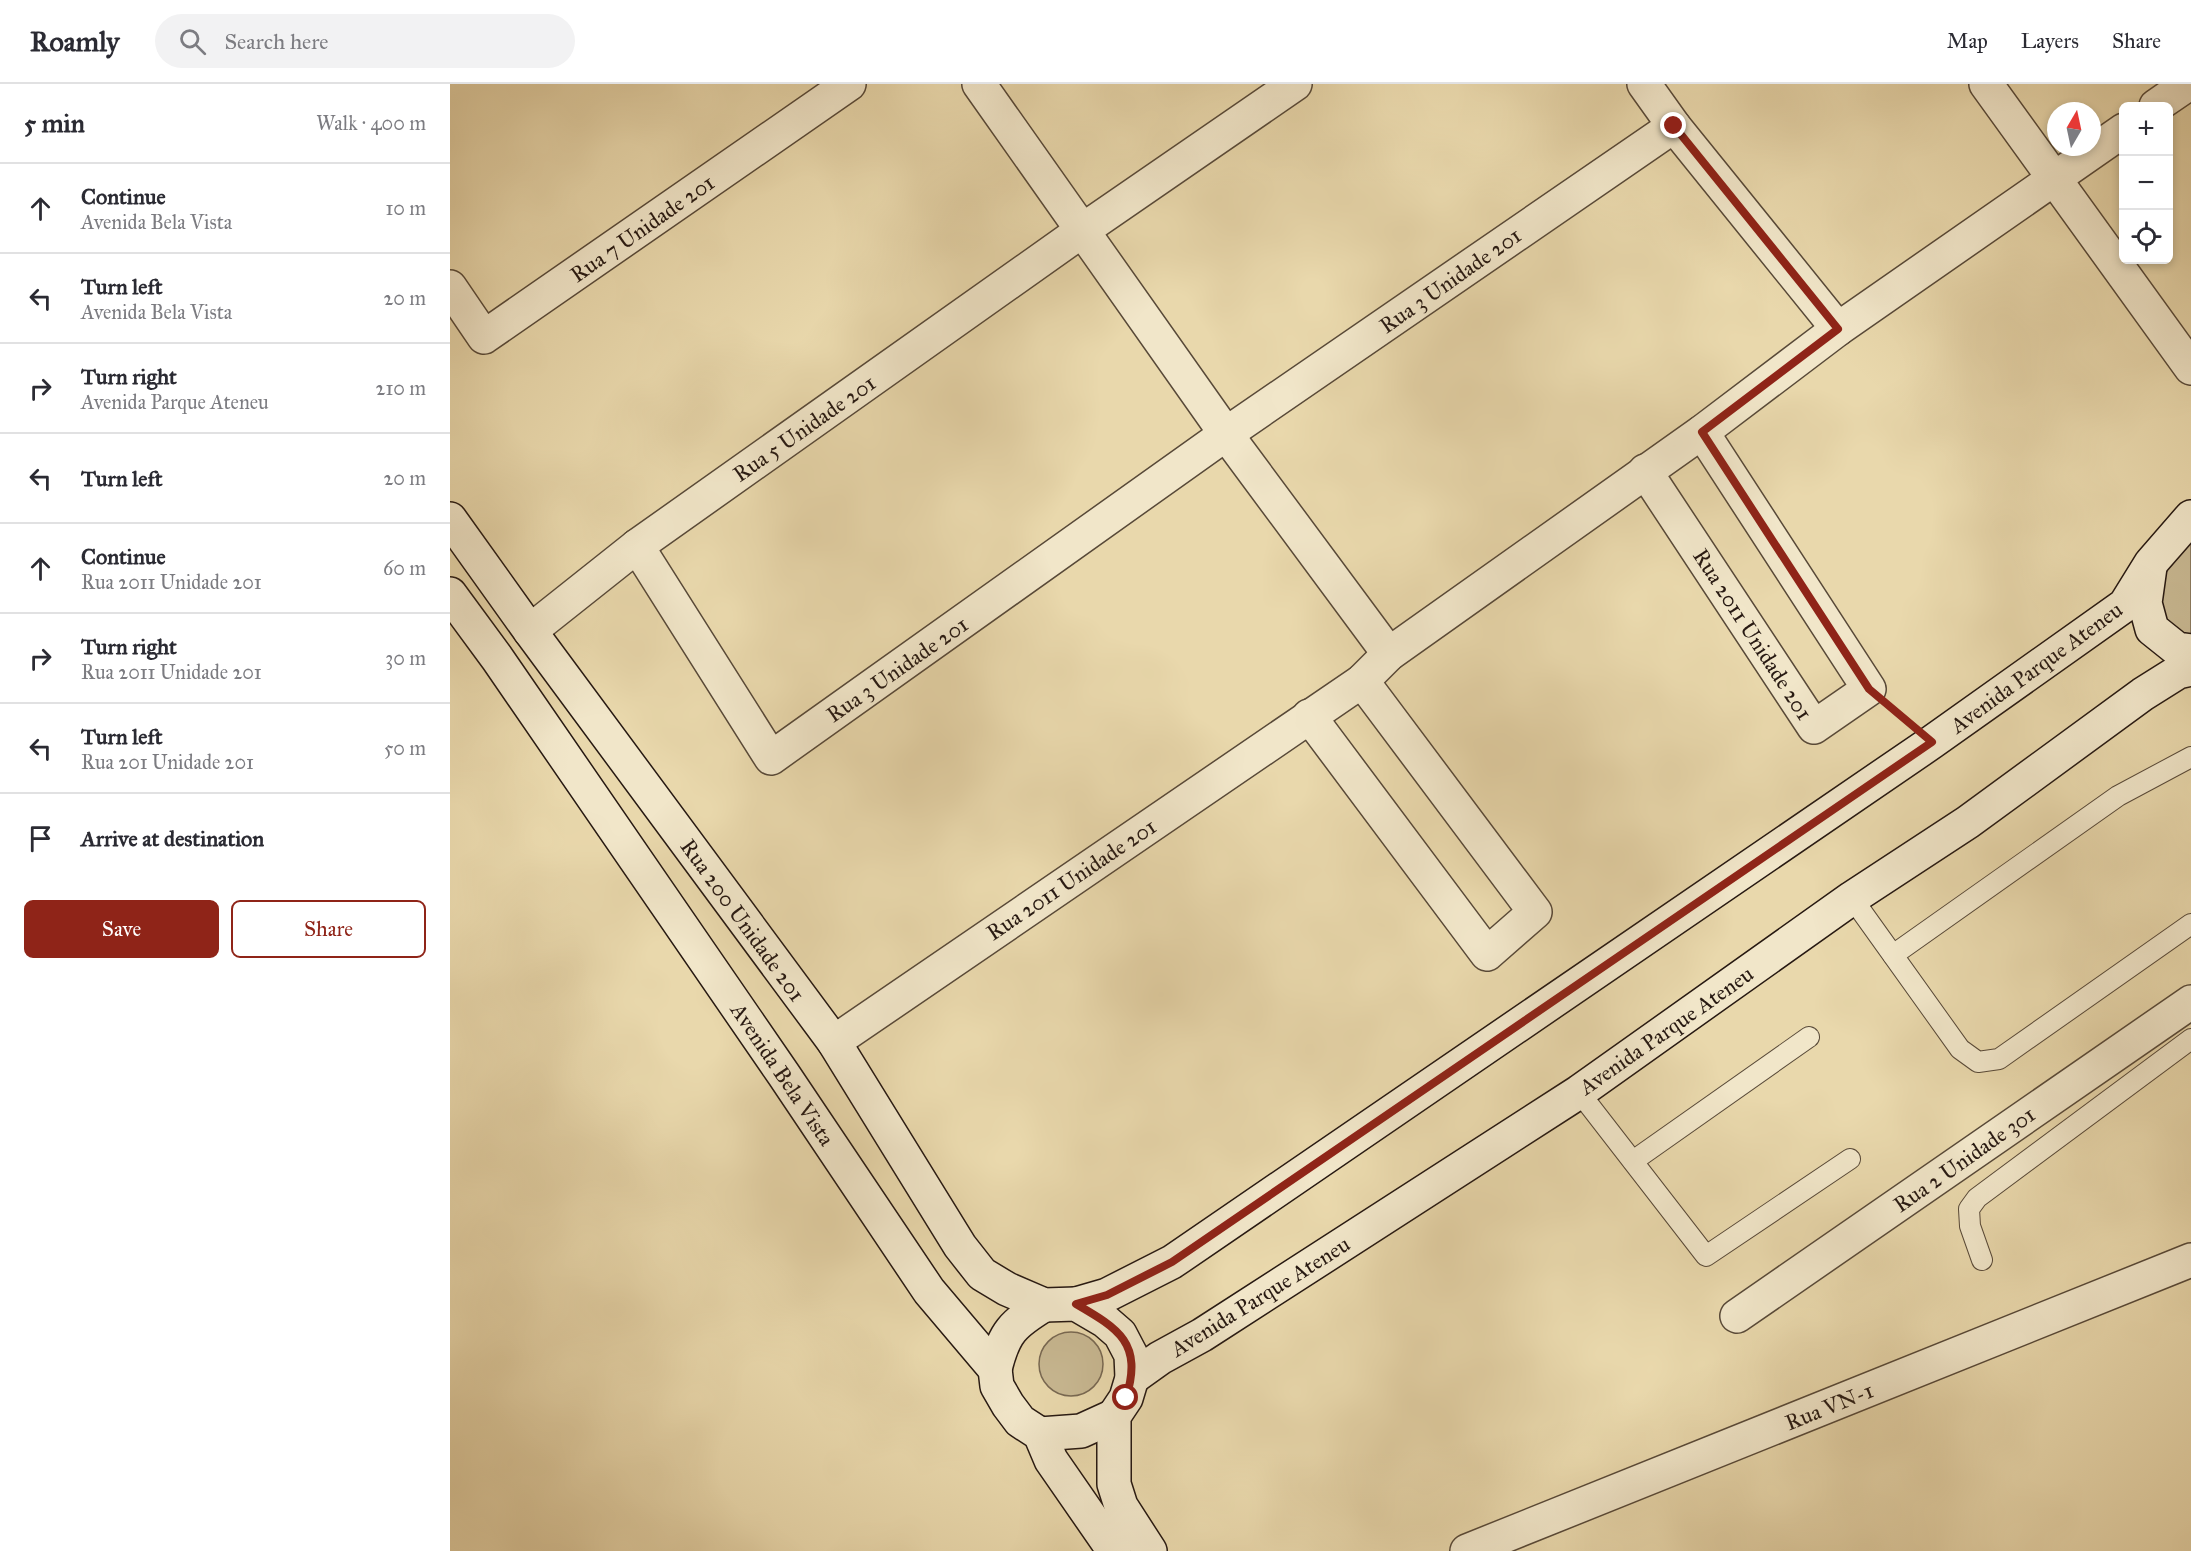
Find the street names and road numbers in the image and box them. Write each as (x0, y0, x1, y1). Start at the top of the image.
street label: Rua 7 Unidade 201 (565, 169, 720, 288)
street label: Rua 3 Unidade 201 (1374, 222, 1526, 339)
street label: Rua 5 Unidade 201 (728, 369, 881, 488)
street label: Rua 2011 Unidade 201 (1687, 544, 1818, 725)
street label: Avenida Parque Ateneu (1944, 596, 2128, 740)
street label: Rua 3 Unidade 201 (821, 611, 973, 728)
street label: Rua 2011 Unidade 201 (981, 813, 1161, 946)
street label: Rua 200 Unidade 201 (675, 834, 811, 1007)
street label: Avenida Parque Ateneu (1573, 960, 1759, 1101)
street label: Avenida Bela Vista (724, 997, 841, 1151)
street label: Rua 2 Unidade 301 (1888, 1101, 2040, 1218)
street label: Avenida Parque Ateneu (1165, 1230, 1355, 1363)
street label: Rua VN-1 (1781, 1377, 1877, 1436)

